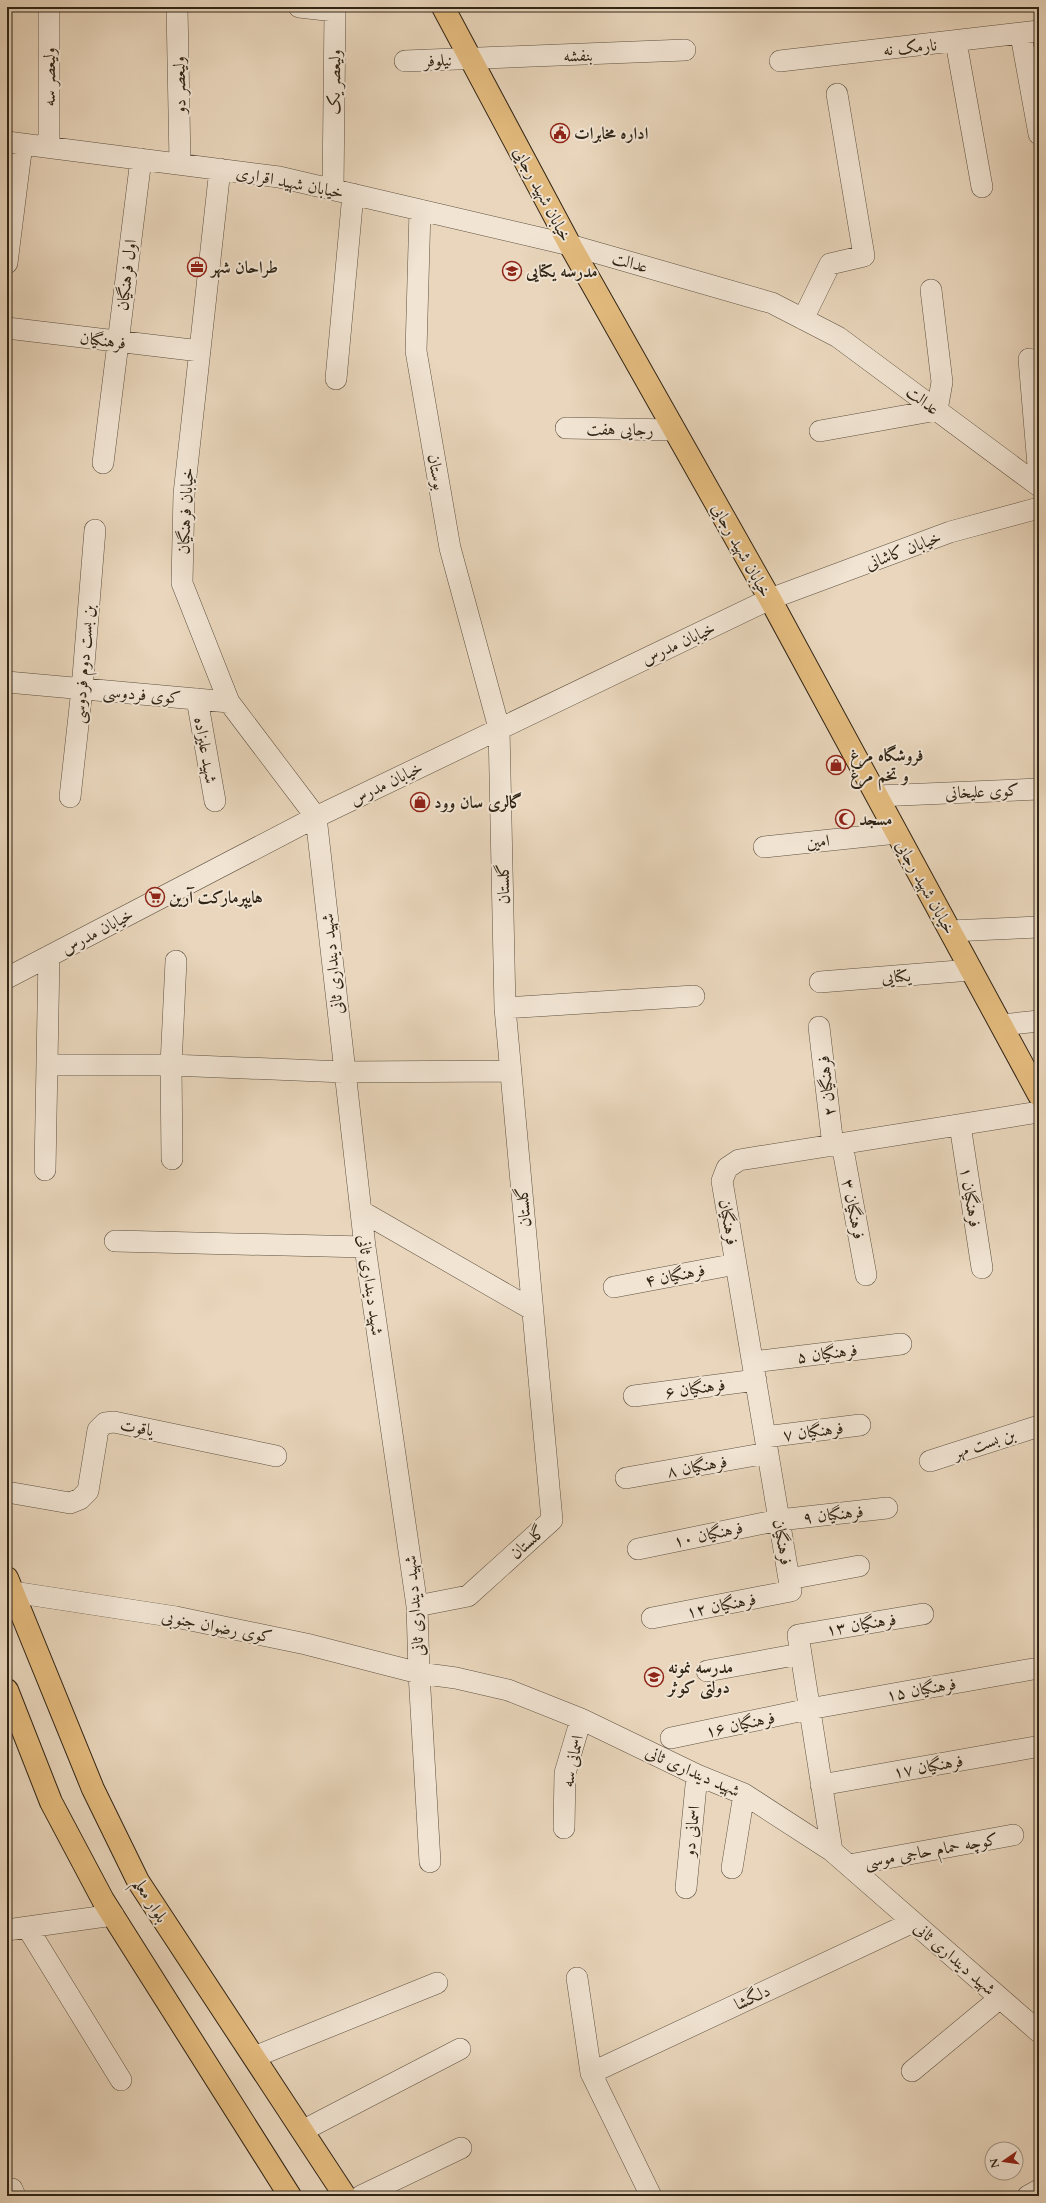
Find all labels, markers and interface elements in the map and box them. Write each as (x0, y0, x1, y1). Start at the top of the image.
street label: نارمک نه (882, 33, 938, 62)
street label: بنفشه (563, 43, 593, 68)
street label: ولیعصر سه (38, 48, 61, 106)
street label: ولیعصر یک (322, 49, 347, 115)
street label: نیلوفر (422, 49, 452, 73)
street label: ولیعصر دو (168, 56, 192, 116)
public building icon: اداره مخابرات (549, 122, 571, 144)
place label: اداره مخابرات (574, 122, 649, 145)
street label: خیابان شهید رجایی (508, 143, 577, 246)
street label: خیابان شهید اقراری (234, 161, 346, 204)
street label: اول فرهنگیان (111, 238, 142, 312)
street label: عدالت (609, 246, 650, 279)
office icon: طراحان شهر (186, 256, 208, 278)
place label: طراحان شهر (209, 256, 278, 279)
school or university icon: مدرسه یکتایی (501, 260, 523, 282)
place label: مدرسه یکتایی (525, 260, 598, 283)
street label: فرهنگیان (79, 326, 127, 355)
street label: عدالت (901, 380, 944, 421)
street label: رجایی هفت (586, 417, 654, 442)
street label: بوستان (422, 452, 451, 492)
street label: خیابان فرهنگیان (172, 467, 199, 555)
street label: خیابان شهید رجایی (706, 499, 777, 601)
street label: خیابان کاشانی (862, 525, 945, 575)
street label: بن بست دوم فردوسی (67, 604, 103, 725)
street label: خیابان مدرس (638, 616, 719, 671)
street label: کوی فردوسی (102, 680, 182, 710)
street label: شهید علیزاده (188, 715, 223, 785)
place label: فروشگاه مرغ و تخم مرغ (850, 744, 923, 791)
shop icon: فروشگاه مرغ و تخم مرغ (825, 754, 847, 776)
street label: خیابان مدرس (346, 756, 427, 811)
street label: کوی علیخانی (944, 778, 1020, 805)
shop icon: گالری سان وود (409, 791, 431, 813)
place label: گالری سان وود (434, 791, 522, 814)
mosque icon: مسجد (834, 808, 856, 830)
place label: مسجد (859, 808, 892, 831)
street label: امین (805, 829, 831, 854)
street label: خیابان شهید رجایی (890, 836, 961, 938)
street label: گلستان (492, 863, 515, 905)
supermarket icon: هایپرمارکت آرین (144, 886, 166, 908)
place label: هایپرمارکت آرین (169, 886, 263, 909)
street label: خیابان مدرس (57, 903, 137, 960)
street label: شهید دینداری ثانی (316, 912, 349, 1016)
street label: یکتایی (880, 964, 912, 989)
street label: فرهنگیان ۲ (812, 1054, 841, 1117)
street label: فرهنگیان ۱ (954, 1165, 987, 1229)
street label: فرهنگیان ۳ (836, 1177, 871, 1241)
street label: گلستان (510, 1186, 537, 1228)
street label: فرهنگیان (713, 1197, 744, 1247)
street label: شهید دینداری ثانی (352, 1233, 389, 1337)
street label: فرهنگیان ۴ (643, 1258, 707, 1293)
street label: فرهنگیان ۵ (795, 1338, 859, 1369)
street label: فرهنگیان ۶ (663, 1373, 727, 1404)
street label: یاقوت (118, 1413, 156, 1442)
street label: فرهنگیان ۷ (781, 1416, 845, 1447)
street label: بن بست مهر (948, 1423, 1018, 1465)
street label: فرهنگیان ۸ (665, 1450, 729, 1483)
street label: فرهنگیان ۹ (802, 1500, 865, 1529)
street label: فرهنگیان ۱۰ (671, 1516, 745, 1553)
street label: فرهنگیان (767, 1517, 798, 1567)
street label: گلستان (505, 1520, 550, 1565)
street label: شهید دینداری ثانی (399, 1554, 430, 1658)
street label: فرهنگیان ۱۲ (684, 1587, 758, 1624)
street label: کوی رضوان جنوبی (159, 1605, 274, 1649)
street label: فرهنگیان ۱۳ (824, 1608, 898, 1641)
place label: مدرسه نمونه دولتی کوثر (666, 1656, 733, 1700)
school or university icon: مدرسه نمونه دولتی کوثر (643, 1666, 665, 1688)
street label: فرهنگیان ۱۵ (884, 1672, 958, 1707)
street label: فرهنگیان ۱۶ (703, 1706, 777, 1743)
street label: اسمانی سه (556, 1733, 589, 1789)
street label: شهید دینداری ثانی (642, 1740, 744, 1803)
street label: فرهنگیان ۱۷ (891, 1749, 965, 1784)
street label: اسمانی دو (677, 1804, 706, 1860)
street label: کوچه حمام حاجی موسی (863, 1827, 1000, 1876)
street label: بلوار معلم (123, 1873, 173, 1930)
street label: شهید دینداری ثانی (909, 1916, 1001, 2000)
street label: دلگشا (730, 1979, 774, 2016)
north arrow (984, 2141, 1024, 2181)
text: N (986, 2156, 1003, 2169)

